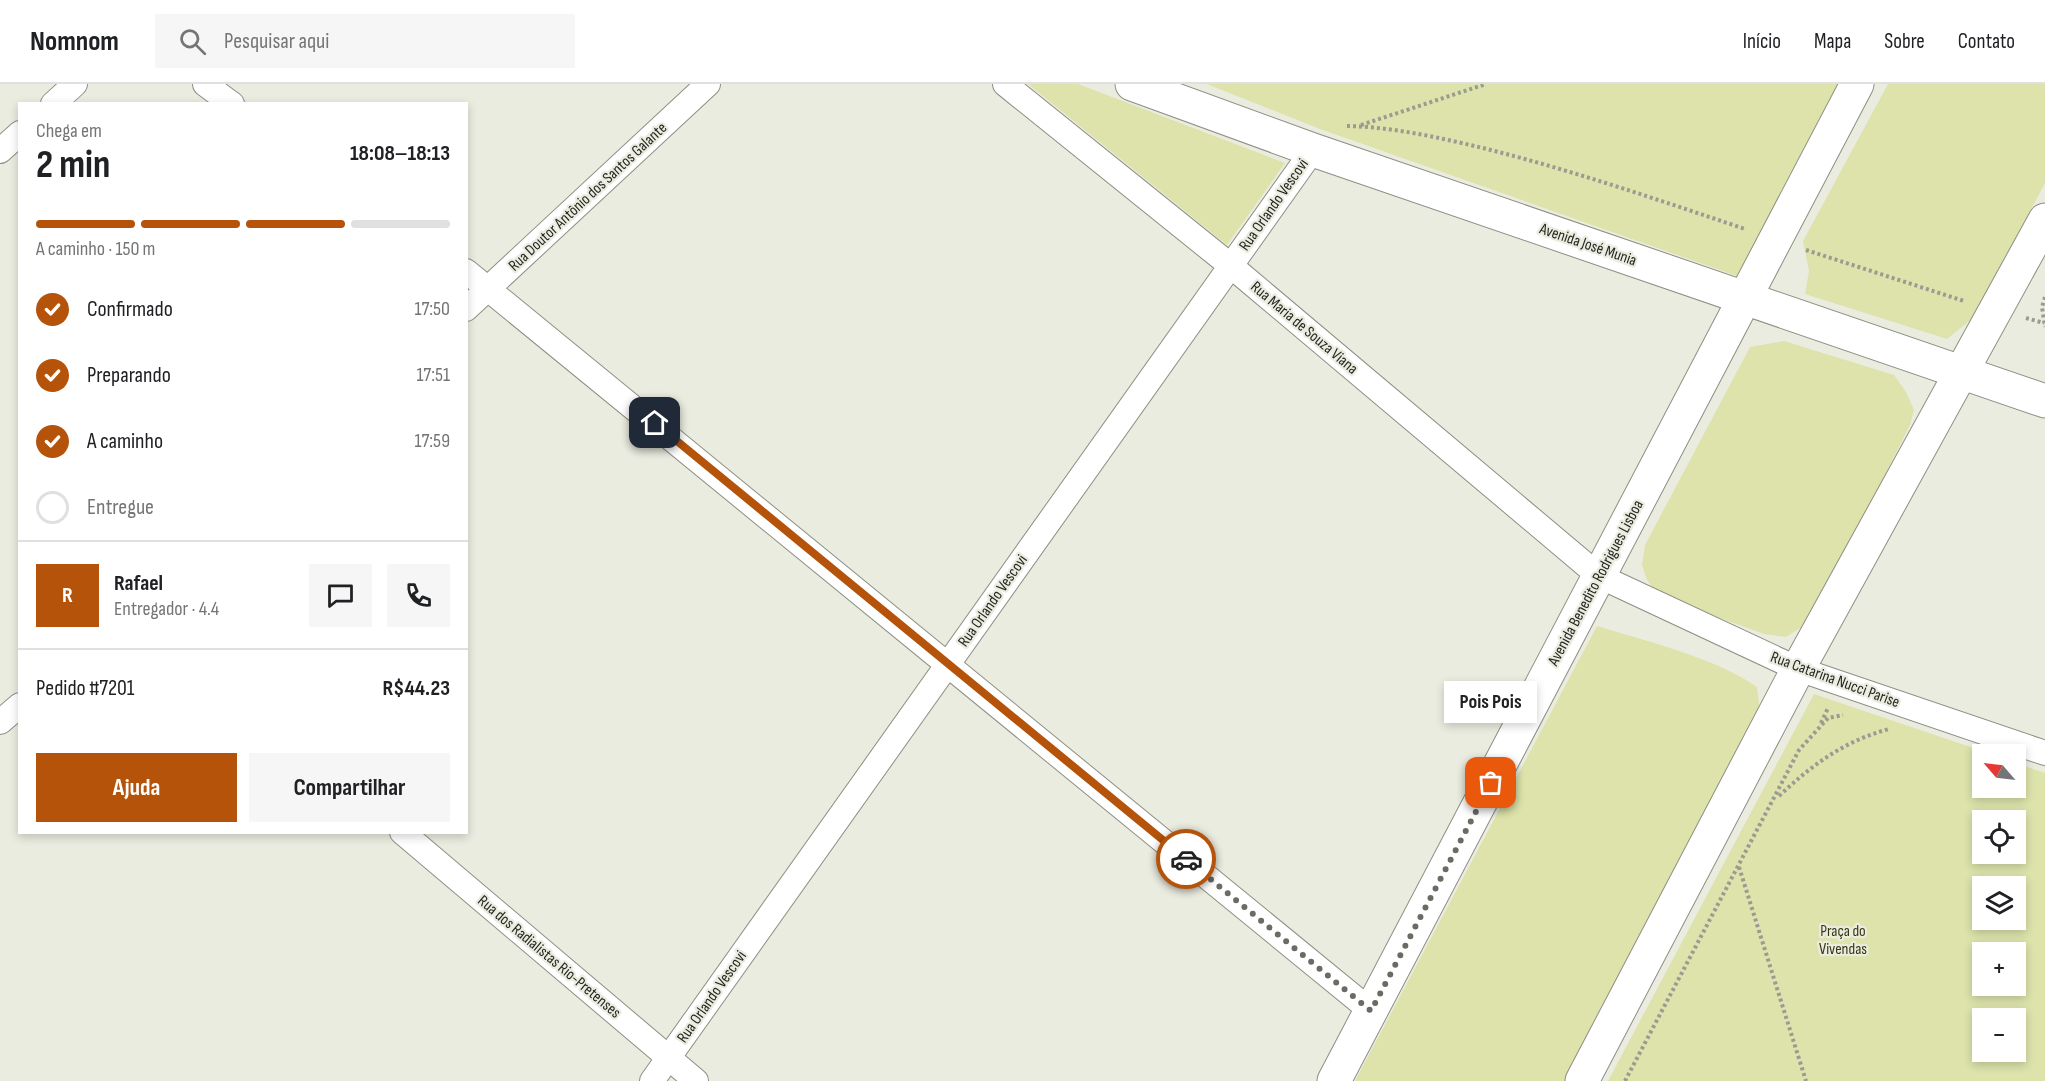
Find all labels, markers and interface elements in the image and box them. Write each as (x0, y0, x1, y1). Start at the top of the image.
search box (155, 14, 575, 68)
text: Nomnom (30, 25, 119, 58)
icon: search (176, 25, 209, 58)
text: Pesquisar aqui (224, 28, 329, 55)
text: Início (1743, 29, 1781, 54)
text: Mapa (1814, 29, 1851, 54)
text: Sobre (1884, 29, 1925, 54)
text: Contato (1958, 29, 2015, 54)
text: Chega em (36, 119, 102, 143)
street label: Rua Doutor Antônio dos Santos Galante (505, 119, 671, 275)
text: 18:08–18:13 (350, 140, 450, 167)
text: 2 min (36, 142, 110, 189)
street label: Rua Orlando Vescovi (1235, 155, 1313, 255)
street label: Avenida José Munia (1536, 219, 1639, 270)
text: A caminho · 150 m (36, 237, 155, 261)
street label: Rua Maria de Souza Viana (1246, 278, 1362, 378)
icon: check (36, 293, 69, 326)
text: Confirmado (87, 296, 173, 323)
text: 17:50 (414, 297, 450, 321)
icon: check (36, 359, 69, 392)
text: Preparando (87, 362, 171, 389)
text: 17:51 (416, 363, 450, 387)
pin (629, 397, 680, 448)
icon: home (638, 406, 671, 439)
icon: check (36, 425, 69, 458)
text: A caminho (87, 428, 163, 455)
text: 17:59 (415, 429, 450, 453)
text: Entregue (87, 494, 154, 521)
street label: Avenida Benedito Rodrigues Lisboa (1544, 497, 1648, 670)
street label: Rua Orlando Vescovi (954, 551, 1032, 651)
button: chat (309, 564, 372, 627)
button: phone (387, 564, 450, 627)
text: Rafael (114, 570, 163, 597)
text: R (62, 582, 73, 609)
text: Entregador · 4.4 (114, 597, 219, 621)
street label: Rua Catarina Nucci Parise (1768, 648, 1902, 712)
text: Pedido #7201 (36, 675, 135, 702)
text: R$44.23 (382, 675, 450, 702)
callout: Pois Pois (1444, 681, 1538, 723)
text: Pois Pois (1459, 690, 1522, 714)
north arrow (1972, 744, 2026, 798)
map controls (1972, 744, 2026, 1062)
button: Ajuda (36, 753, 237, 822)
button: Compartilhar (249, 753, 450, 822)
pin (1465, 757, 1516, 808)
icon: bag (1474, 766, 1507, 799)
button: locate (1972, 810, 2026, 864)
courier (1156, 829, 1216, 889)
icon: car (1170, 843, 1203, 876)
button: layers (1972, 876, 2026, 930)
street label: Rua dos Radialistas Rio-Pretenses (474, 892, 625, 1023)
park label: Praça do Vivendas (1819, 922, 1867, 959)
button: + (1972, 942, 2026, 996)
street label: Rua Orlando Vescovi (673, 947, 751, 1047)
button: − (1972, 1008, 2026, 1062)

